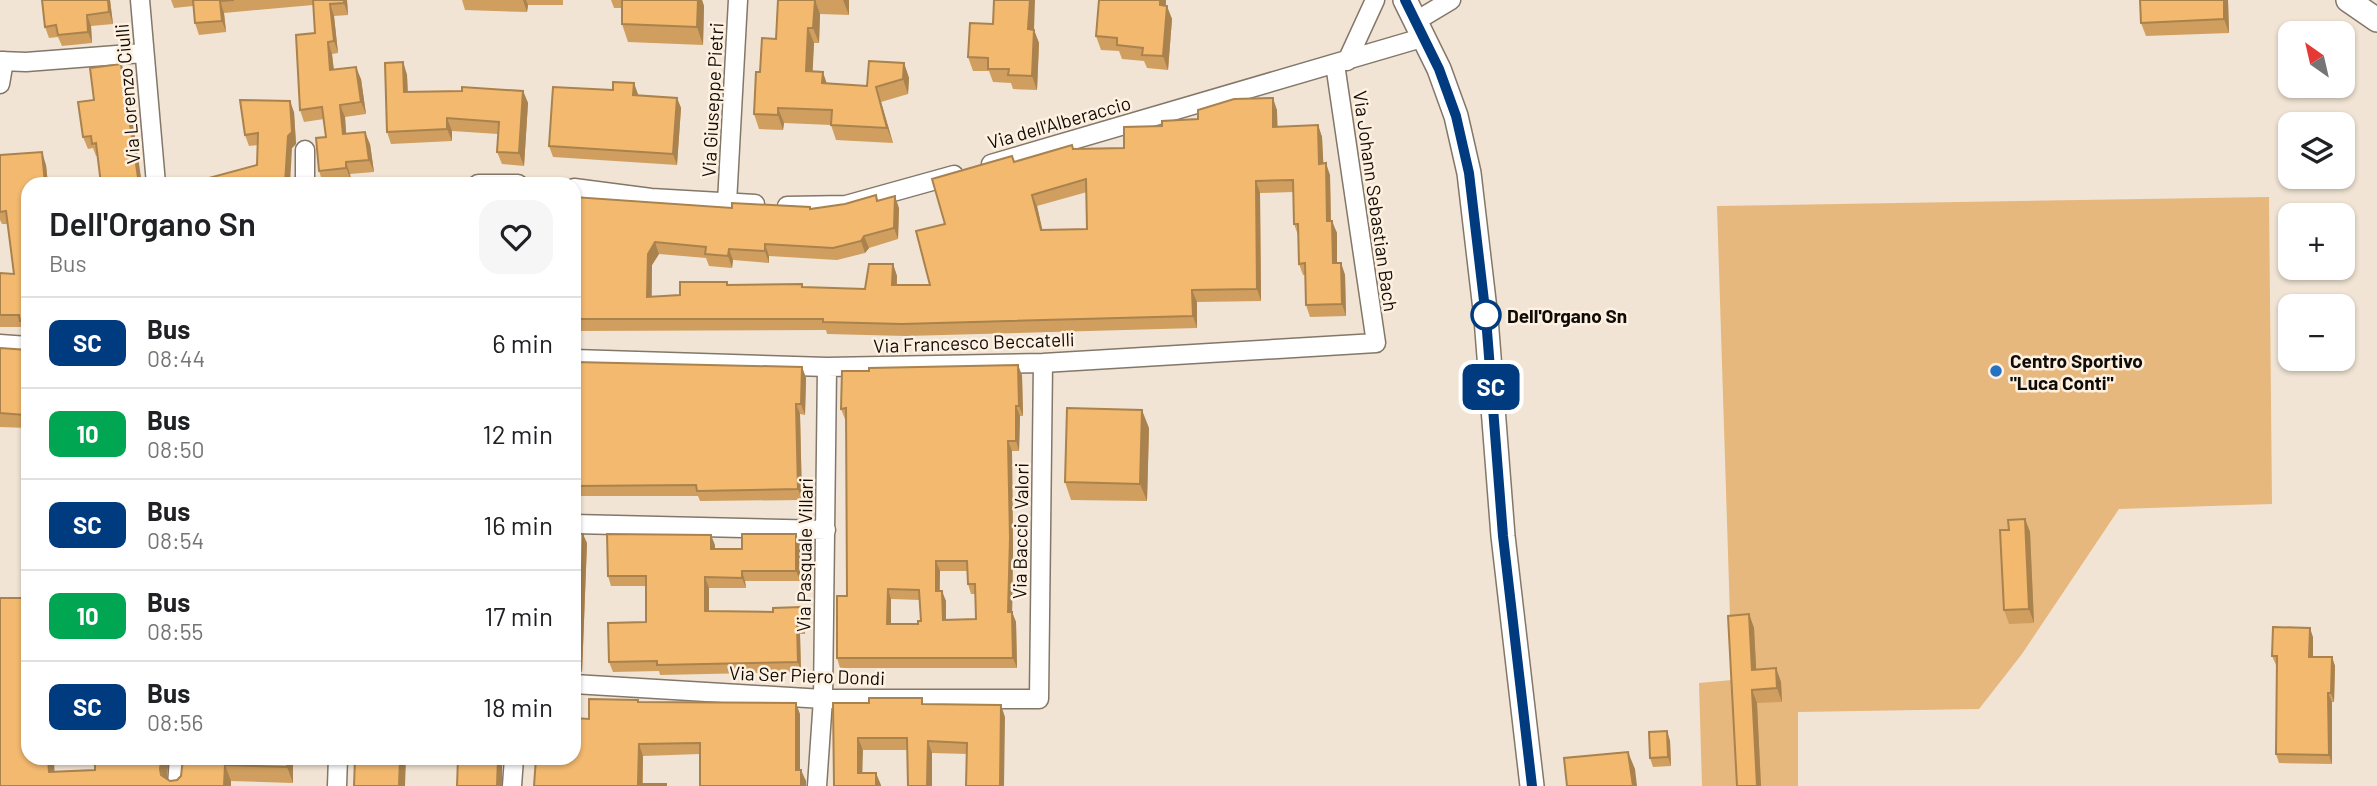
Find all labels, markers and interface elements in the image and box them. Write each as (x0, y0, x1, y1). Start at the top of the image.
north arrow (2278, 21, 2356, 98)
map controls (2278, 21, 2355, 371)
street label: Via Giuseppe Pietri (696, 22, 728, 178)
street label: Via Lorenzo Ciulli (109, 23, 145, 165)
street label: Via Johann Sebastian Bach (1349, 89, 1403, 313)
street label: Via dell'Alberaccio (985, 91, 1133, 153)
button: layers (2278, 112, 2355, 189)
button: heart (479, 200, 553, 274)
text: Dell'Organo Sn (49, 203, 256, 243)
button: + (2278, 203, 2355, 280)
text: Bus (49, 249, 87, 277)
button: − (2278, 294, 2355, 371)
marker: Dell'Organo Sn (1471, 300, 1501, 330)
place label: Dell'Organo Sn (1507, 304, 1627, 327)
text: Bus (147, 313, 190, 344)
text: 6 min (492, 327, 553, 358)
street label: Via Francesco Beccatelli (873, 327, 1075, 357)
text: SC (73, 328, 102, 357)
text: 08:44 (147, 344, 205, 372)
place label: Centro Sportivo "Luca Conti" (2010, 349, 2143, 394)
marker: Centro Sportivo "Luca Conti" (1988, 363, 2004, 379)
line badge: SC (1460, 364, 1522, 410)
text: SC (1477, 372, 1505, 401)
text: Bus (147, 404, 190, 435)
text: 12 min (483, 418, 553, 449)
text: 10 (76, 419, 99, 448)
text: 08:50 (147, 435, 205, 463)
street label: Via Baccio Valori (1007, 463, 1033, 599)
street label: Via Pasquale Villari (791, 478, 817, 632)
text: Bus (147, 495, 190, 526)
text: 16 min (483, 509, 553, 540)
text: SC (73, 510, 102, 539)
text: 08:54 (147, 526, 204, 554)
text: Bus (147, 586, 190, 617)
text: 17 min (484, 600, 553, 631)
text: 10 (76, 601, 99, 630)
text: 08:55 (147, 617, 203, 645)
street label: Via Ser Piero Dondi (729, 661, 885, 689)
text: Bus (147, 677, 190, 708)
text: 18 min (483, 691, 553, 722)
text: SC (73, 692, 102, 721)
text: 08:56 (147, 708, 203, 736)

